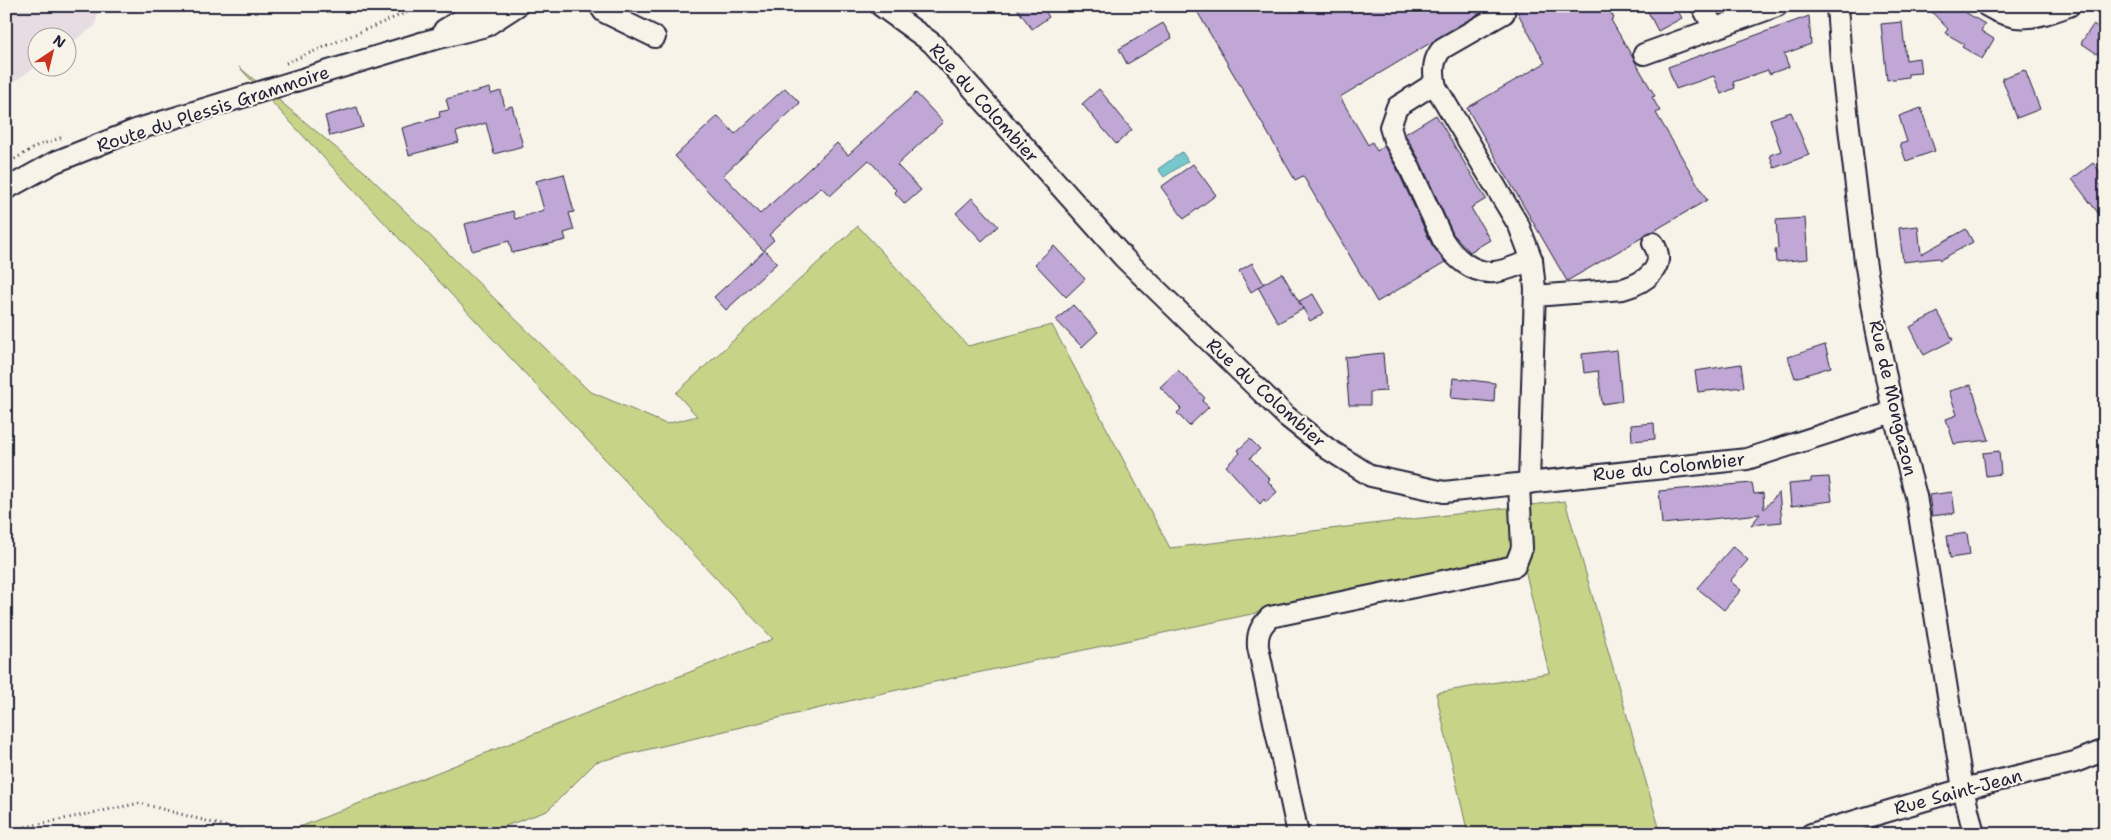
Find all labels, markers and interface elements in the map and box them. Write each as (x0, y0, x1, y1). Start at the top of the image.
north arrow (28, 28, 78, 78)
text: N (50, 31, 69, 52)
street label: Rue du Colombier (924, 38, 1044, 168)
street label: Route du Plessis Grammoire (94, 60, 332, 158)
street label: Rue de Mongazon (1863, 318, 1923, 478)
street label: Rue du Colombier (1201, 333, 1331, 453)
street label: Rue du Colombier (1592, 447, 1746, 487)
street label: Rue Saint-Jean (1891, 763, 2025, 821)

